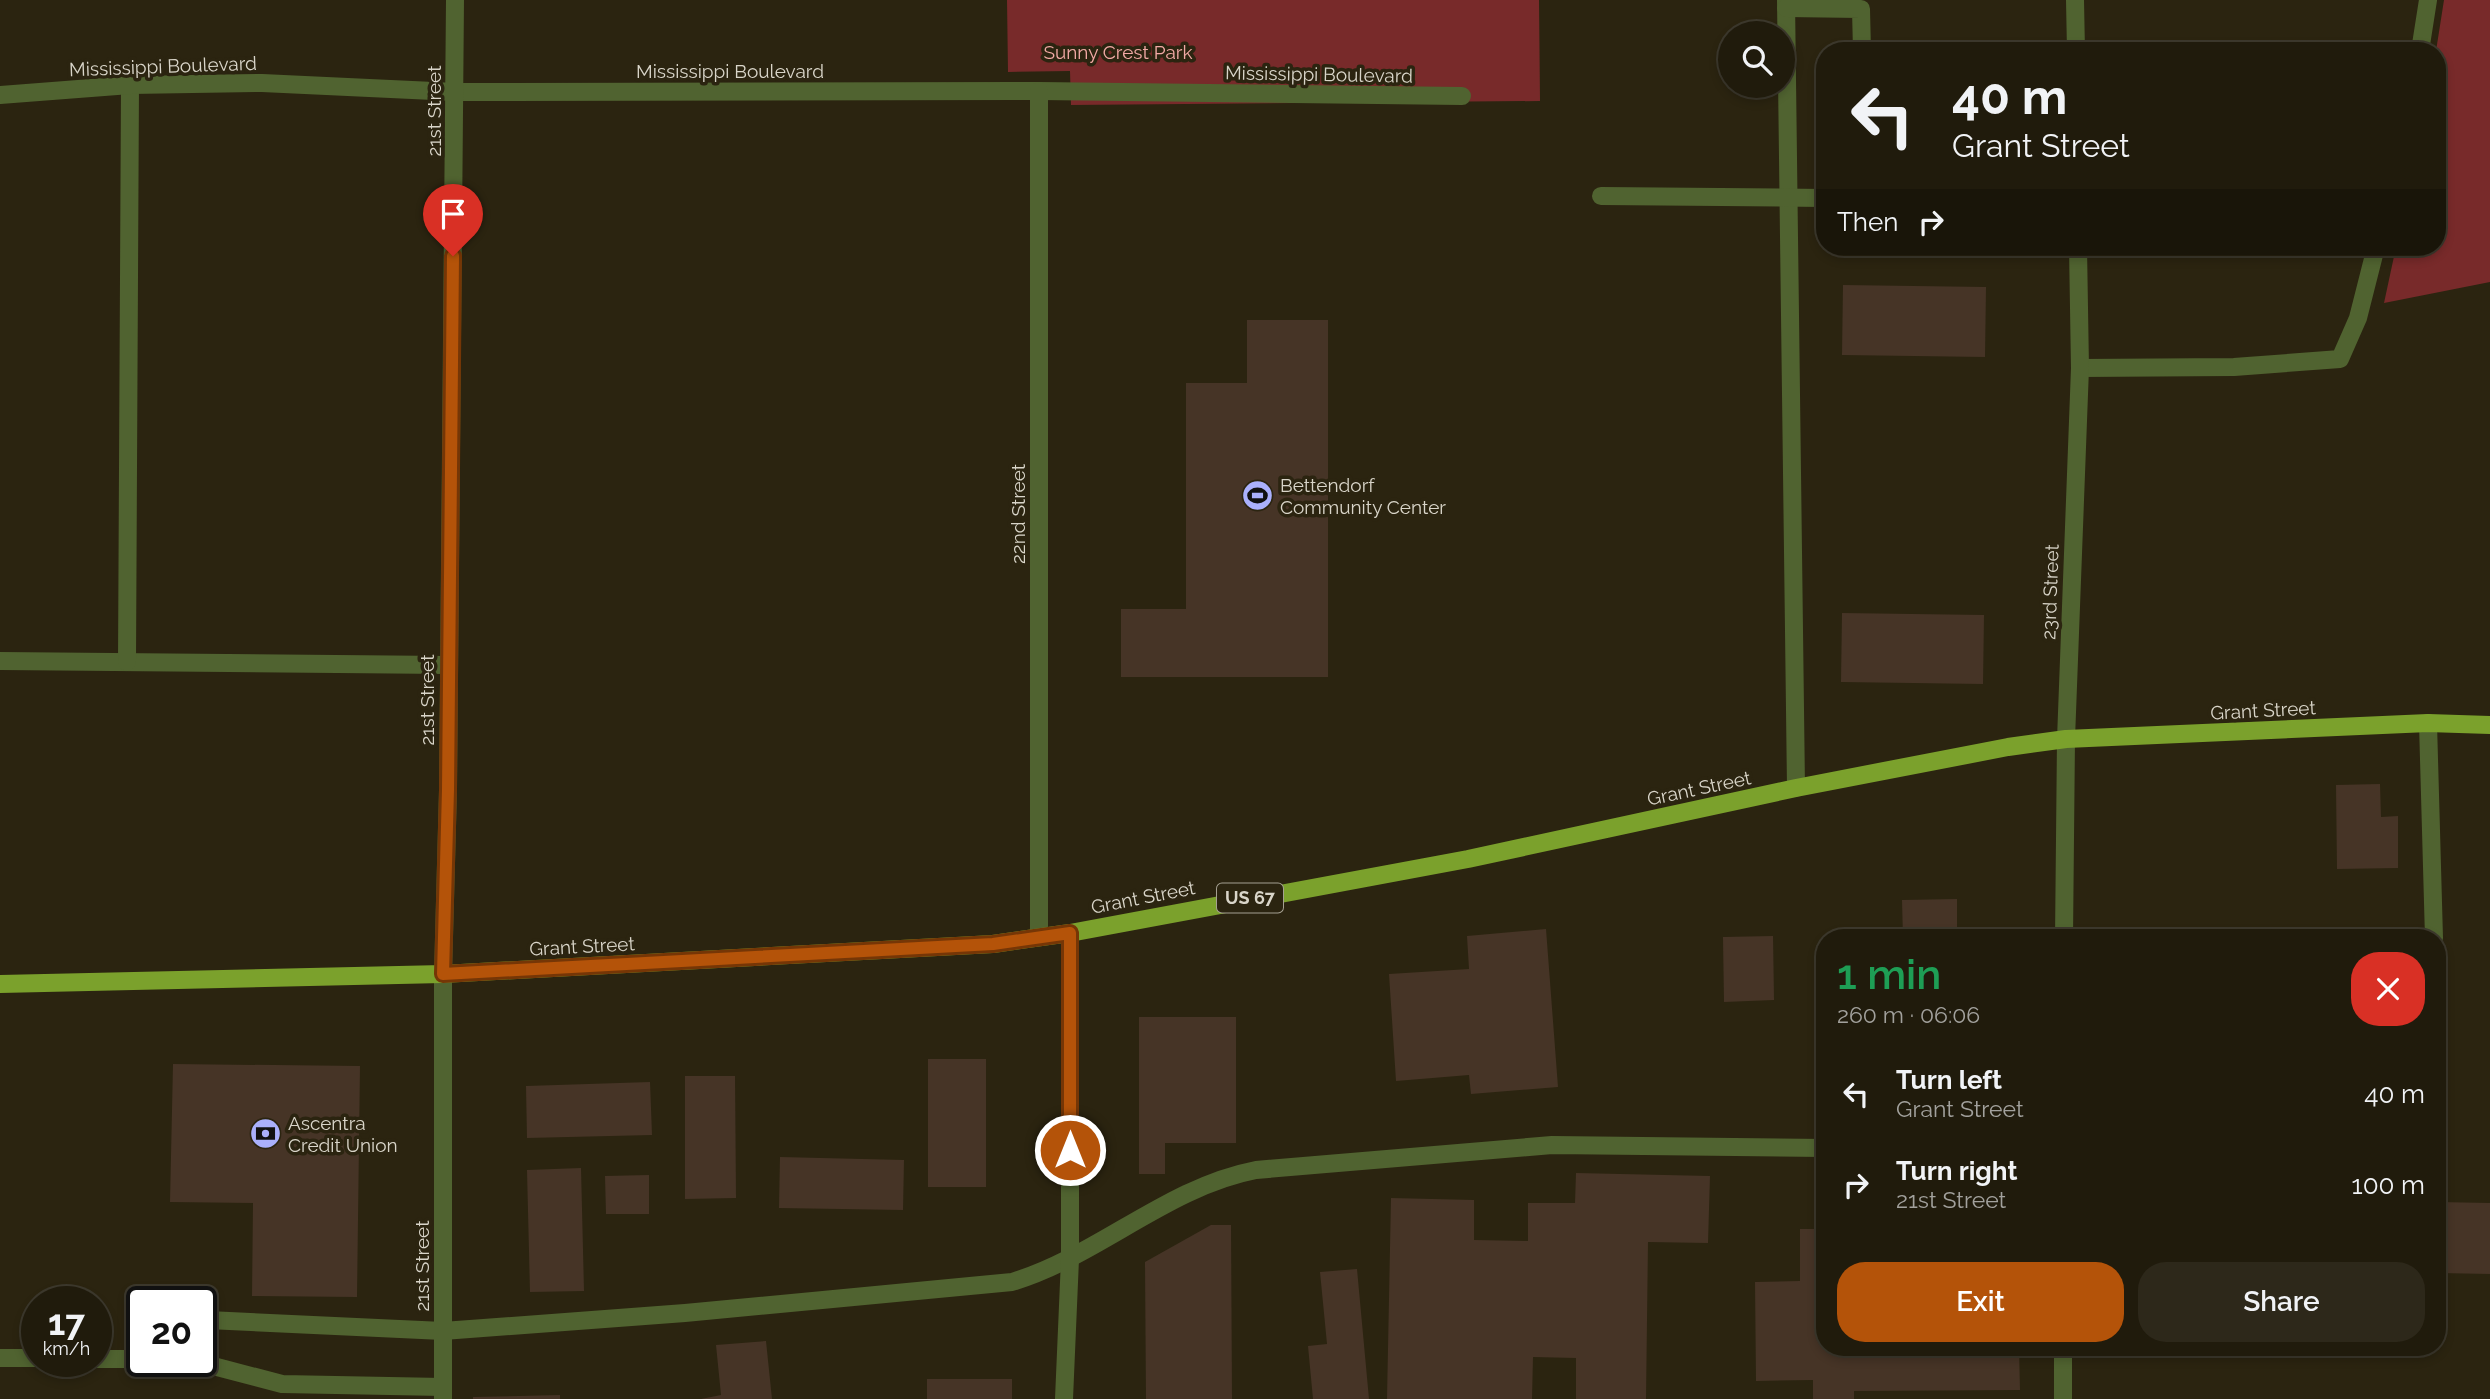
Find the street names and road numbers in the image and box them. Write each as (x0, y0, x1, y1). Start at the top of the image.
street label: Mississippi Boulevard (69, 52, 257, 80)
street label: Mississippi Boulevard (636, 60, 824, 82)
street label: Mississippi Boulevard (1225, 61, 1413, 87)
street label: 21st Street (423, 65, 445, 157)
street label: 22nd Street (1007, 463, 1029, 564)
street label: 23rd Street (2037, 543, 2063, 640)
street label: 21st Street (416, 654, 438, 746)
street label: Grant Street (2210, 696, 2317, 724)
street label: Grant Street (1645, 766, 1753, 810)
street label: Grant Street (1089, 876, 1197, 918)
road number: US 67 (1217, 884, 1283, 912)
street label: Grant Street (529, 932, 636, 960)
street label: 21st Street (411, 1220, 433, 1312)

